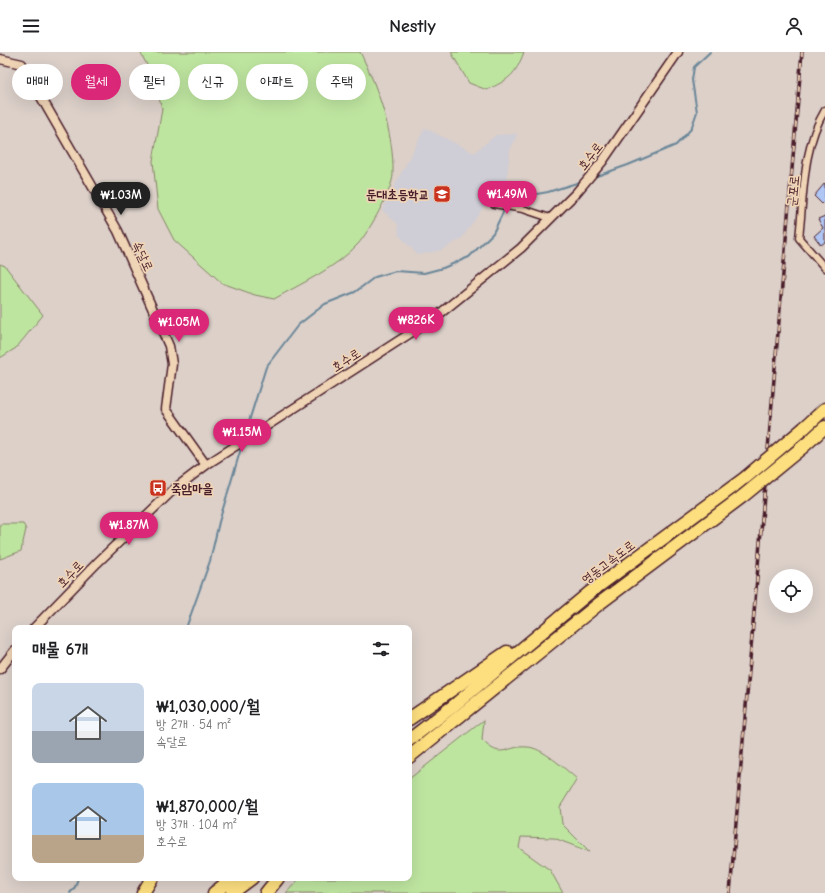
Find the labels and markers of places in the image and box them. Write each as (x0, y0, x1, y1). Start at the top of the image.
pin: ₩1.49M (474, 181, 540, 215)
pin: ₩1.03M (88, 182, 154, 216)
school or university icon: 둔대초등학교 (432, 184, 452, 204)
place label: 둔대초등학교 (366, 187, 429, 202)
pin: ₩826K (388, 307, 444, 341)
pin: ₩1.05M (146, 309, 212, 343)
pin: ₩1.15M (209, 419, 275, 453)
bus stop icon: 죽암마을 (148, 478, 168, 498)
place label: 죽암마을 (171, 481, 213, 496)
pin: ₩1.87M (96, 512, 162, 546)

